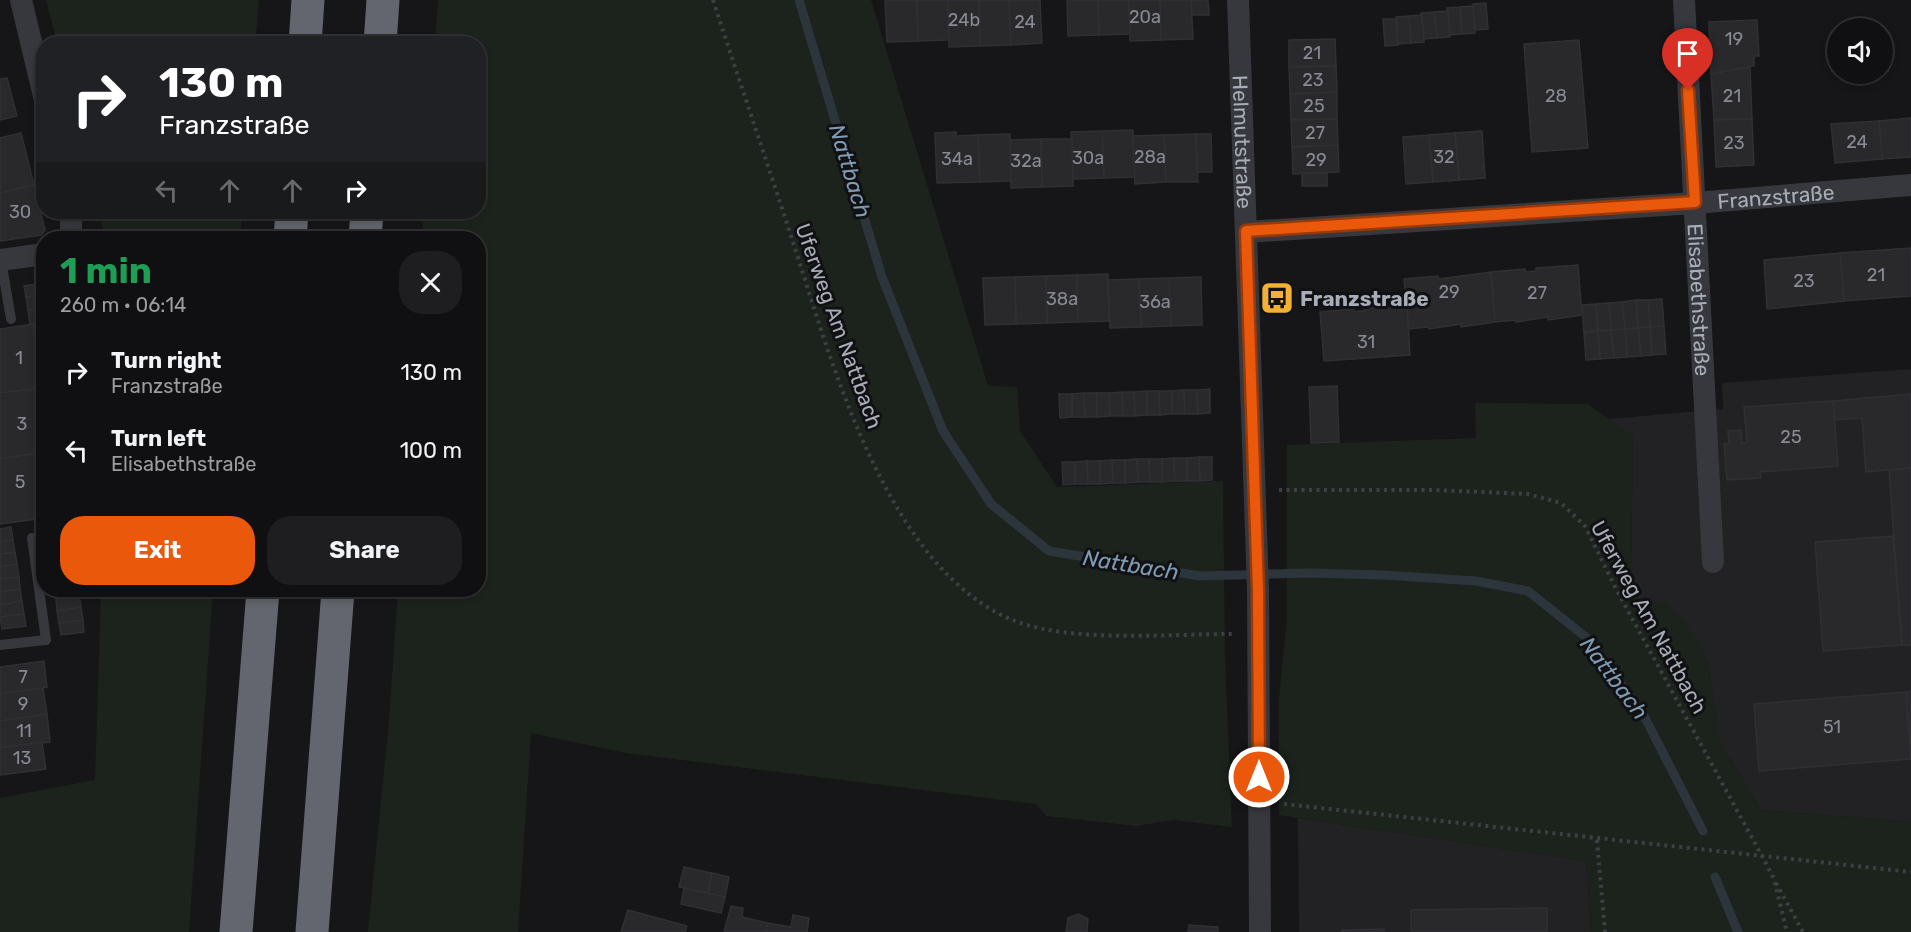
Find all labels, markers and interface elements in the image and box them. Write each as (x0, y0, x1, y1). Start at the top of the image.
house number: 20a (1129, 6, 1161, 28)
house number: 24b (948, 9, 980, 31)
house number: 24 (1014, 11, 1036, 33)
map controls (1827, 18, 1893, 84)
button: sound (1827, 18, 1893, 84)
pin (1662, 28, 1713, 90)
house number: 19 (1725, 28, 1743, 50)
icon: arrive (1671, 37, 1704, 70)
house number: 21 (1303, 42, 1321, 64)
text: 130 m (159, 58, 284, 108)
icon: right (60, 60, 138, 138)
house number: 23 (1302, 69, 1324, 91)
street label: Helmutstraße (1228, 75, 1258, 209)
house number: 28 (1545, 85, 1567, 107)
house number: 21 (1723, 85, 1741, 107)
house number: 25 (1303, 95, 1325, 117)
text: Franzstraße (159, 109, 310, 141)
water label: Nattbach (823, 121, 877, 221)
house number: 27 (1305, 122, 1325, 144)
house number: 24 (1846, 131, 1868, 153)
house number: 23 (1723, 132, 1745, 154)
house number: 28a (1134, 146, 1166, 168)
house number: 32 (1433, 146, 1455, 168)
house number: 30a (1072, 147, 1104, 169)
house number: 34a (941, 148, 973, 170)
house number: 29 (1305, 149, 1327, 171)
house number: 32a (1010, 150, 1042, 172)
icon: left (150, 174, 183, 207)
icon: ahead (213, 174, 246, 207)
icon: ahead (276, 174, 309, 207)
icon: right (339, 174, 372, 207)
street label: Franzstraße (1716, 179, 1835, 214)
house number: 30 (9, 201, 31, 223)
street label: Uferweg Am Nattbach (790, 220, 888, 432)
street label: Elisabethstraße (1683, 223, 1716, 377)
text: 1 min (60, 249, 152, 292)
button: close (399, 251, 462, 314)
house number: 21 (1867, 264, 1885, 286)
house number: 23 (1793, 270, 1815, 292)
bus stop icon: Franzstraße (1259, 280, 1295, 316)
house number: 29 (1438, 281, 1460, 303)
house number: 27 (1527, 282, 1547, 304)
place label: Franzstraße (1300, 286, 1429, 311)
house number: 38a (1046, 288, 1078, 310)
house number: 36a (1139, 291, 1171, 313)
text: 260 m · 06:14 (60, 293, 186, 317)
house number: 31 (1357, 331, 1375, 353)
house number: 1 (15, 347, 23, 369)
text: Turn right (111, 347, 221, 374)
icon: right (60, 356, 93, 389)
text: 130 m (400, 359, 462, 386)
text: Franzstraße (111, 374, 223, 398)
house number: 3 (17, 413, 27, 435)
text: Turn left (111, 425, 206, 452)
house number: 25 (1780, 426, 1802, 448)
icon: left (60, 434, 93, 467)
text: 100 m (400, 437, 462, 464)
text: Elisabethstraße (111, 452, 257, 476)
house number: 5 (15, 471, 25, 493)
button: Exit (60, 516, 255, 585)
button: Share (267, 516, 462, 585)
street label: Uferweg Am Nattbach (1585, 516, 1713, 718)
water label: Nattbach (1081, 544, 1181, 586)
water label: Nattbach (1574, 631, 1654, 725)
house number: 7 (18, 666, 28, 688)
house number: 9 (18, 693, 28, 715)
house number: 51 (1823, 716, 1841, 738)
house number: 11 (16, 720, 32, 742)
position arrow (1227, 745, 1291, 809)
house number: 13 (13, 747, 31, 769)

